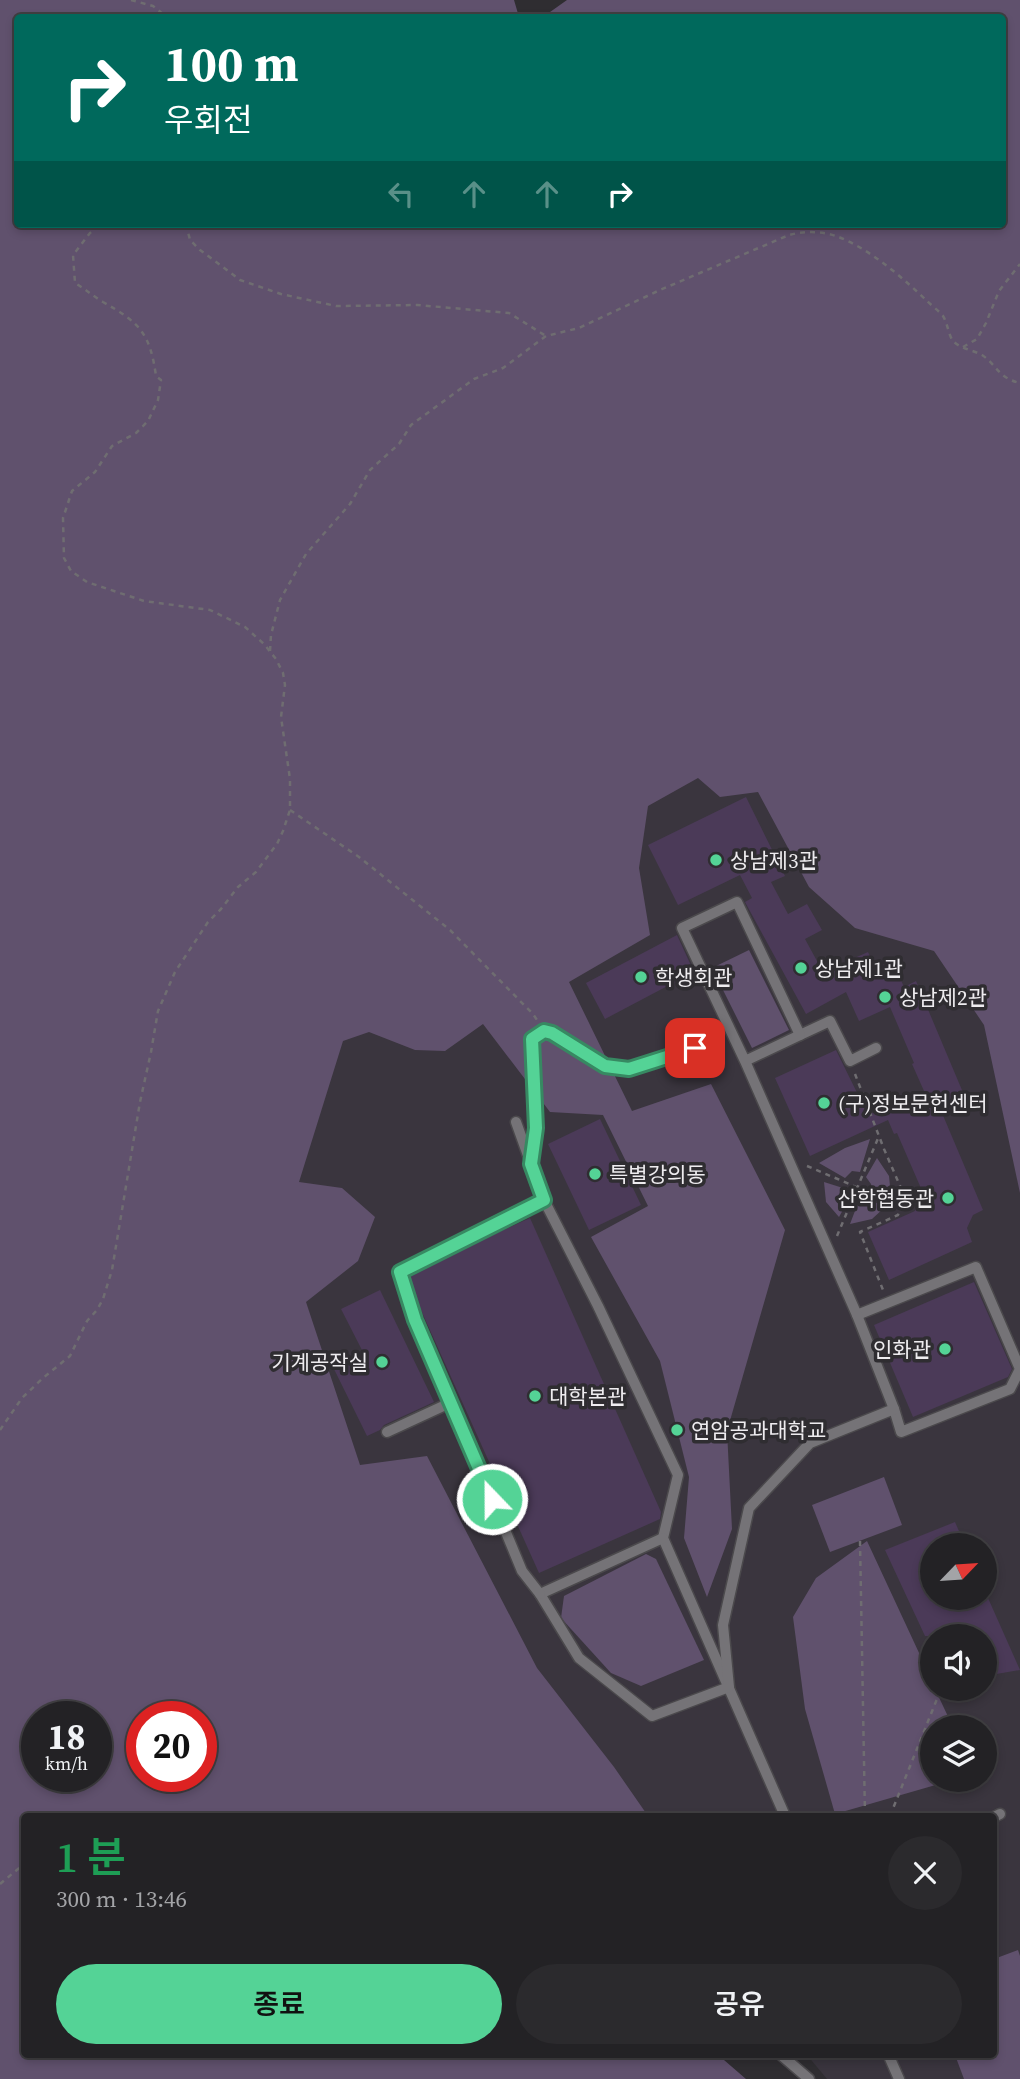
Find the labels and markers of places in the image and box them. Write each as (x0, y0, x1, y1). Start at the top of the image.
place label: 상남제3관 (730, 846, 818, 875)
marker: 상남제3관 (708, 852, 724, 868)
place label: 상남제1관 (815, 954, 903, 983)
marker: 상남제1관 (793, 960, 809, 976)
place label: 학생회관 (655, 963, 732, 992)
marker: 학생회관 (633, 969, 649, 985)
place label: 상남제2관 (899, 983, 987, 1012)
marker: 상남제2관 (877, 989, 893, 1005)
pin (665, 1018, 725, 1078)
place label: (구)정보문헌센터 (838, 1089, 987, 1118)
marker: (구)정보문헌센터 (816, 1095, 832, 1111)
place label: 특별강의동 (609, 1160, 706, 1189)
marker: 특별강의동 (587, 1166, 603, 1182)
place label: 산학협동관 (837, 1184, 934, 1213)
marker: 산학협동관 (940, 1190, 956, 1206)
place label: 인화관 (873, 1335, 931, 1364)
marker: 인화관 (937, 1341, 953, 1357)
place label: 기계공작실 (271, 1348, 368, 1377)
marker: 기계공작실 (374, 1354, 390, 1370)
place label: 대학본관 (549, 1382, 626, 1411)
marker: 대학본관 (527, 1388, 543, 1404)
place label: 연암공과대학교 (691, 1416, 826, 1445)
marker: 연암공과대학교 (669, 1422, 685, 1438)

